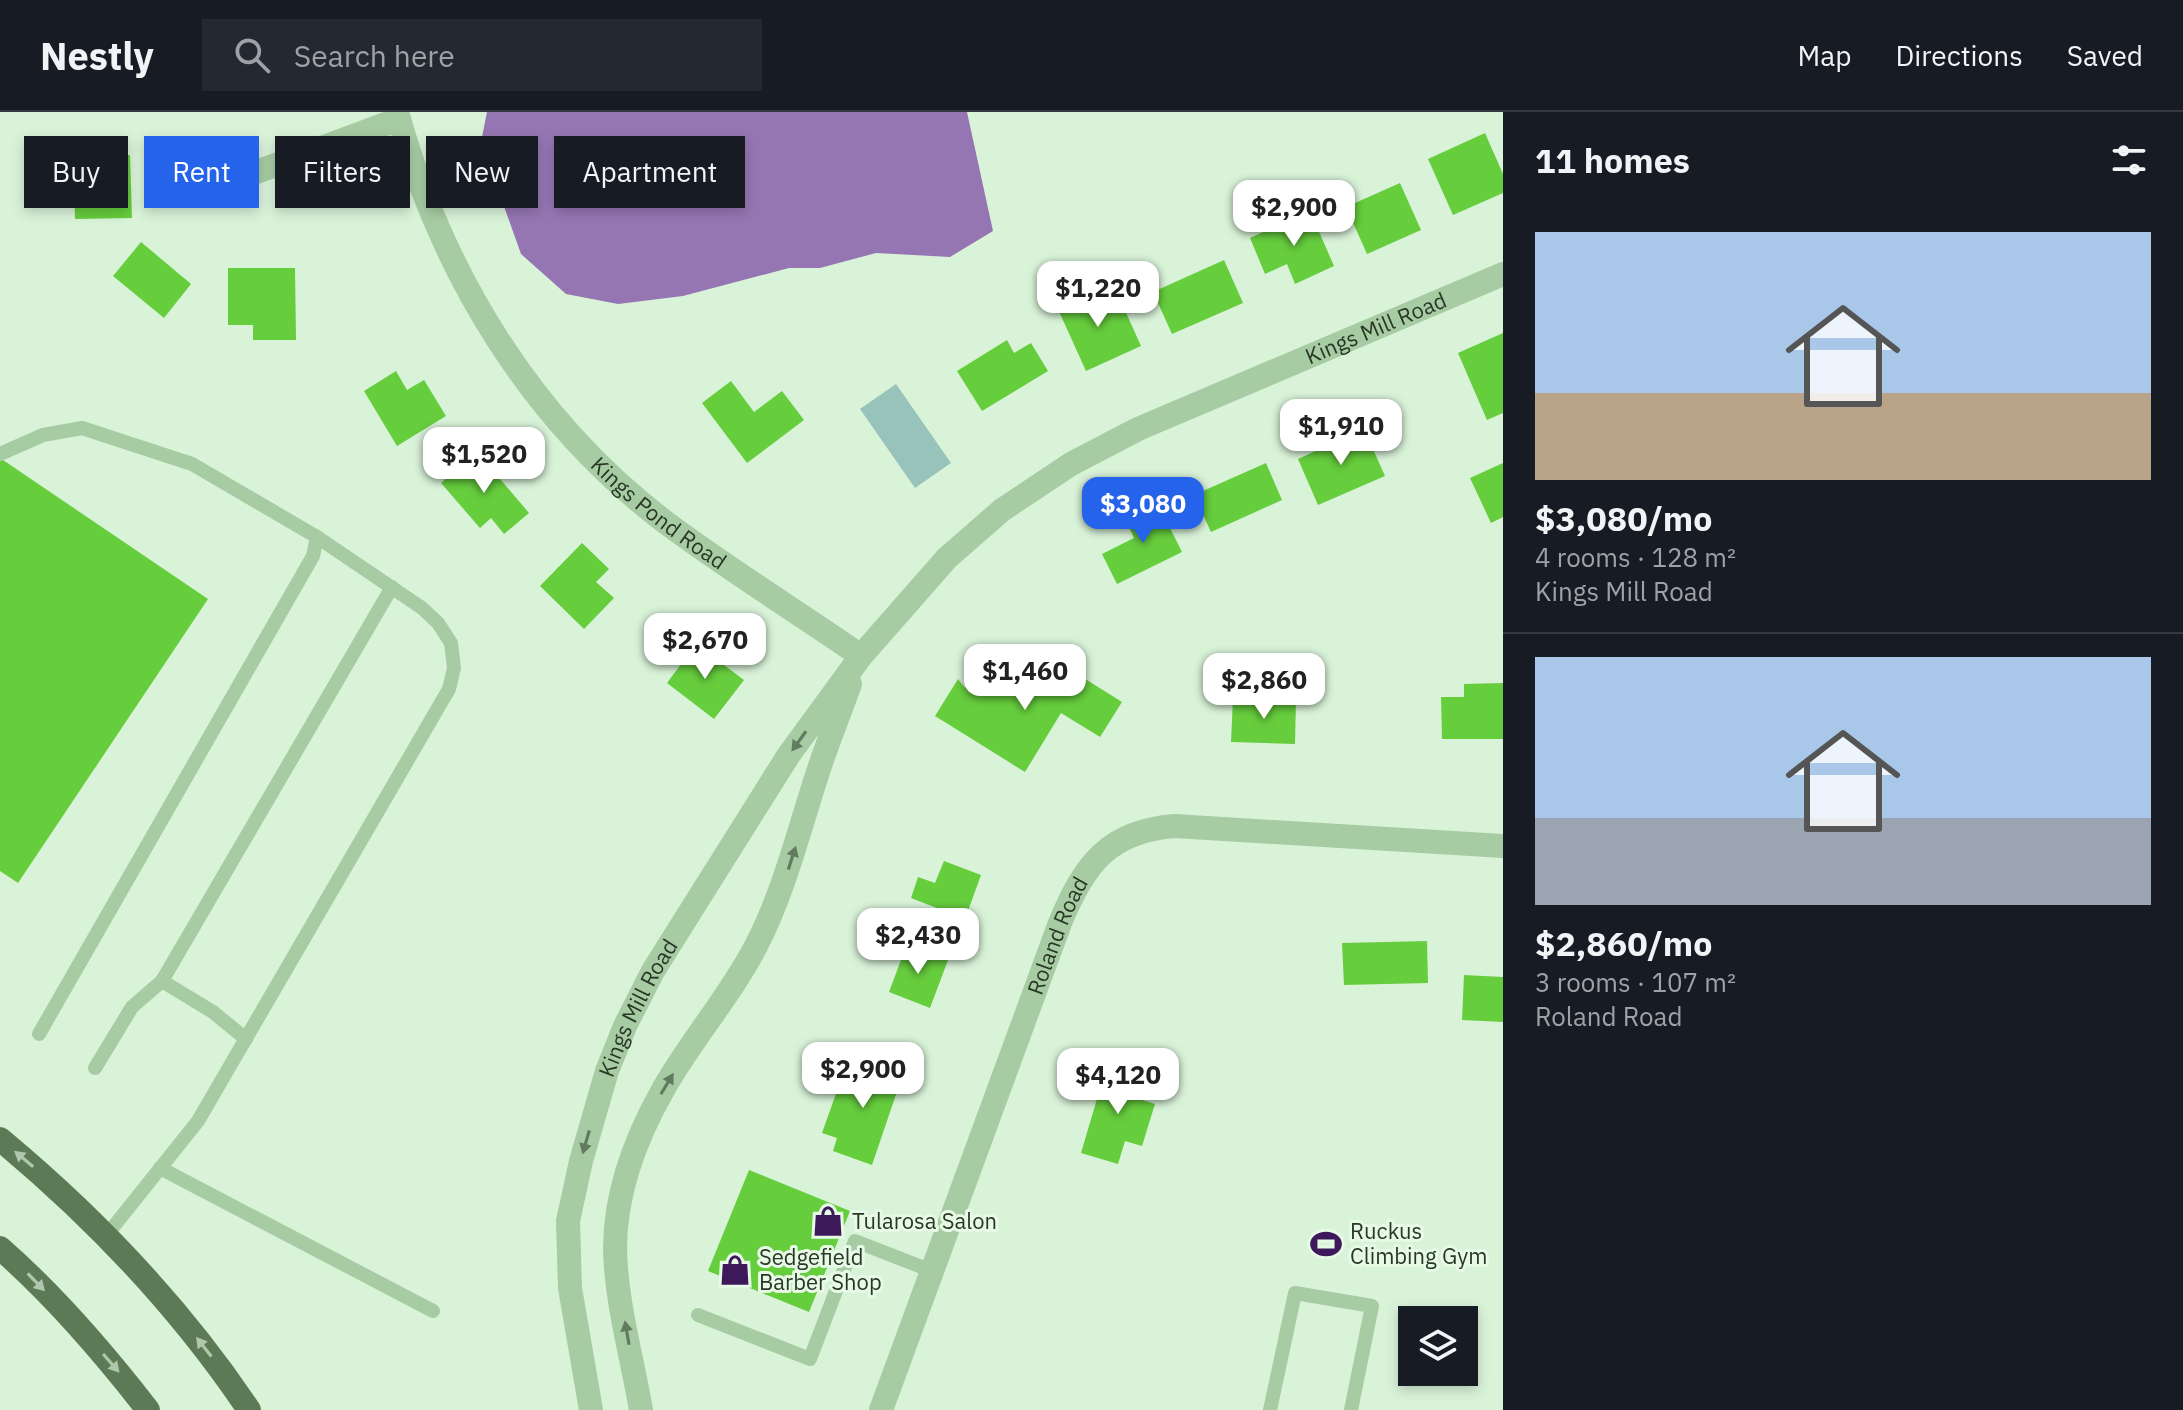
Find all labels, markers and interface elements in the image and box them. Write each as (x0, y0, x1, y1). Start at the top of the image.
search box (202, 19, 762, 91)
text: Nestly (40, 31, 154, 80)
icon: search (230, 33, 274, 77)
text: Search here (294, 36, 455, 75)
text: Map (1797, 37, 1851, 74)
text: Directions (1895, 37, 2023, 74)
text: Saved (2067, 37, 2143, 74)
chip: Buy (24, 136, 128, 208)
chip: Rent (144, 136, 259, 208)
chip: Filters (275, 136, 410, 208)
chip: New (426, 136, 538, 208)
chip: Apartment (554, 136, 745, 208)
text: 11 homes (1535, 138, 1690, 182)
icon: filters (2107, 138, 2151, 182)
pin: $2,900 (1229, 180, 1359, 248)
text: $2,900 (1251, 189, 1337, 223)
pin: $1,220 (1033, 261, 1163, 329)
text: $1,220 (1055, 270, 1141, 304)
icon: home (1771, 284, 1915, 428)
street label: Kings Mill Road (1301, 285, 1451, 370)
pin: $1,910 (1276, 399, 1406, 467)
text: $1,910 (1298, 408, 1384, 442)
pin: $1,520 (419, 427, 549, 495)
text: $1,520 (441, 436, 527, 470)
street label: Kings Pond Road (585, 450, 732, 575)
pin: $3,080 (1078, 477, 1208, 545)
text: $3,080 (1100, 486, 1186, 520)
text: $3,080/mo (1535, 496, 1712, 540)
text: 4 rooms · 128 m² (1535, 540, 1736, 574)
text: Kings Mill Road (1535, 574, 1713, 608)
pin: $2,670 (640, 613, 770, 681)
text: $2,670 (662, 622, 748, 656)
pin: $1,460 (960, 644, 1090, 712)
text: $1,460 (982, 653, 1068, 687)
pin: $2,860 (1199, 653, 1329, 721)
text: $2,860 (1221, 662, 1307, 696)
icon: home (1771, 709, 1915, 853)
one-way arrow (792, 731, 807, 752)
one-way arrow (786, 845, 799, 869)
street label: Roland Road (1020, 871, 1094, 999)
pin: $2,430 (853, 908, 983, 976)
text: $2,430 (875, 917, 961, 951)
text: $2,860/mo (1535, 921, 1712, 965)
street label: Kings Mill Road (591, 933, 684, 1081)
text: 3 rooms · 107 m² (1535, 965, 1736, 999)
text: Roland Road (1535, 999, 1683, 1033)
pin: $2,900 (798, 1042, 928, 1110)
pin: $4,120 (1053, 1048, 1183, 1116)
text: $2,900 (820, 1051, 906, 1085)
text: $4,120 (1075, 1057, 1161, 1091)
one-way arrow (660, 1073, 674, 1095)
one-way arrow (579, 1130, 592, 1154)
one-way arrow (14, 1151, 34, 1168)
shop icon: Tularosa Salon (811, 1204, 845, 1238)
place label: Tularosa Salon (852, 1206, 997, 1235)
place label: Ruckus Climbing Gym (1350, 1216, 1487, 1270)
sports icon: Ruckus Climbing Gym (1309, 1227, 1343, 1261)
place label: Sedgefield Barber Shop (759, 1242, 882, 1296)
shop icon: Sedgefield Barber Shop (718, 1253, 752, 1287)
one-way arrow (26, 1272, 45, 1291)
map controls (1398, 1306, 1478, 1386)
button: layers (1398, 1306, 1478, 1386)
one-way arrow (621, 1320, 633, 1345)
one-way arrow (196, 1337, 212, 1357)
one-way arrow (102, 1352, 119, 1372)

